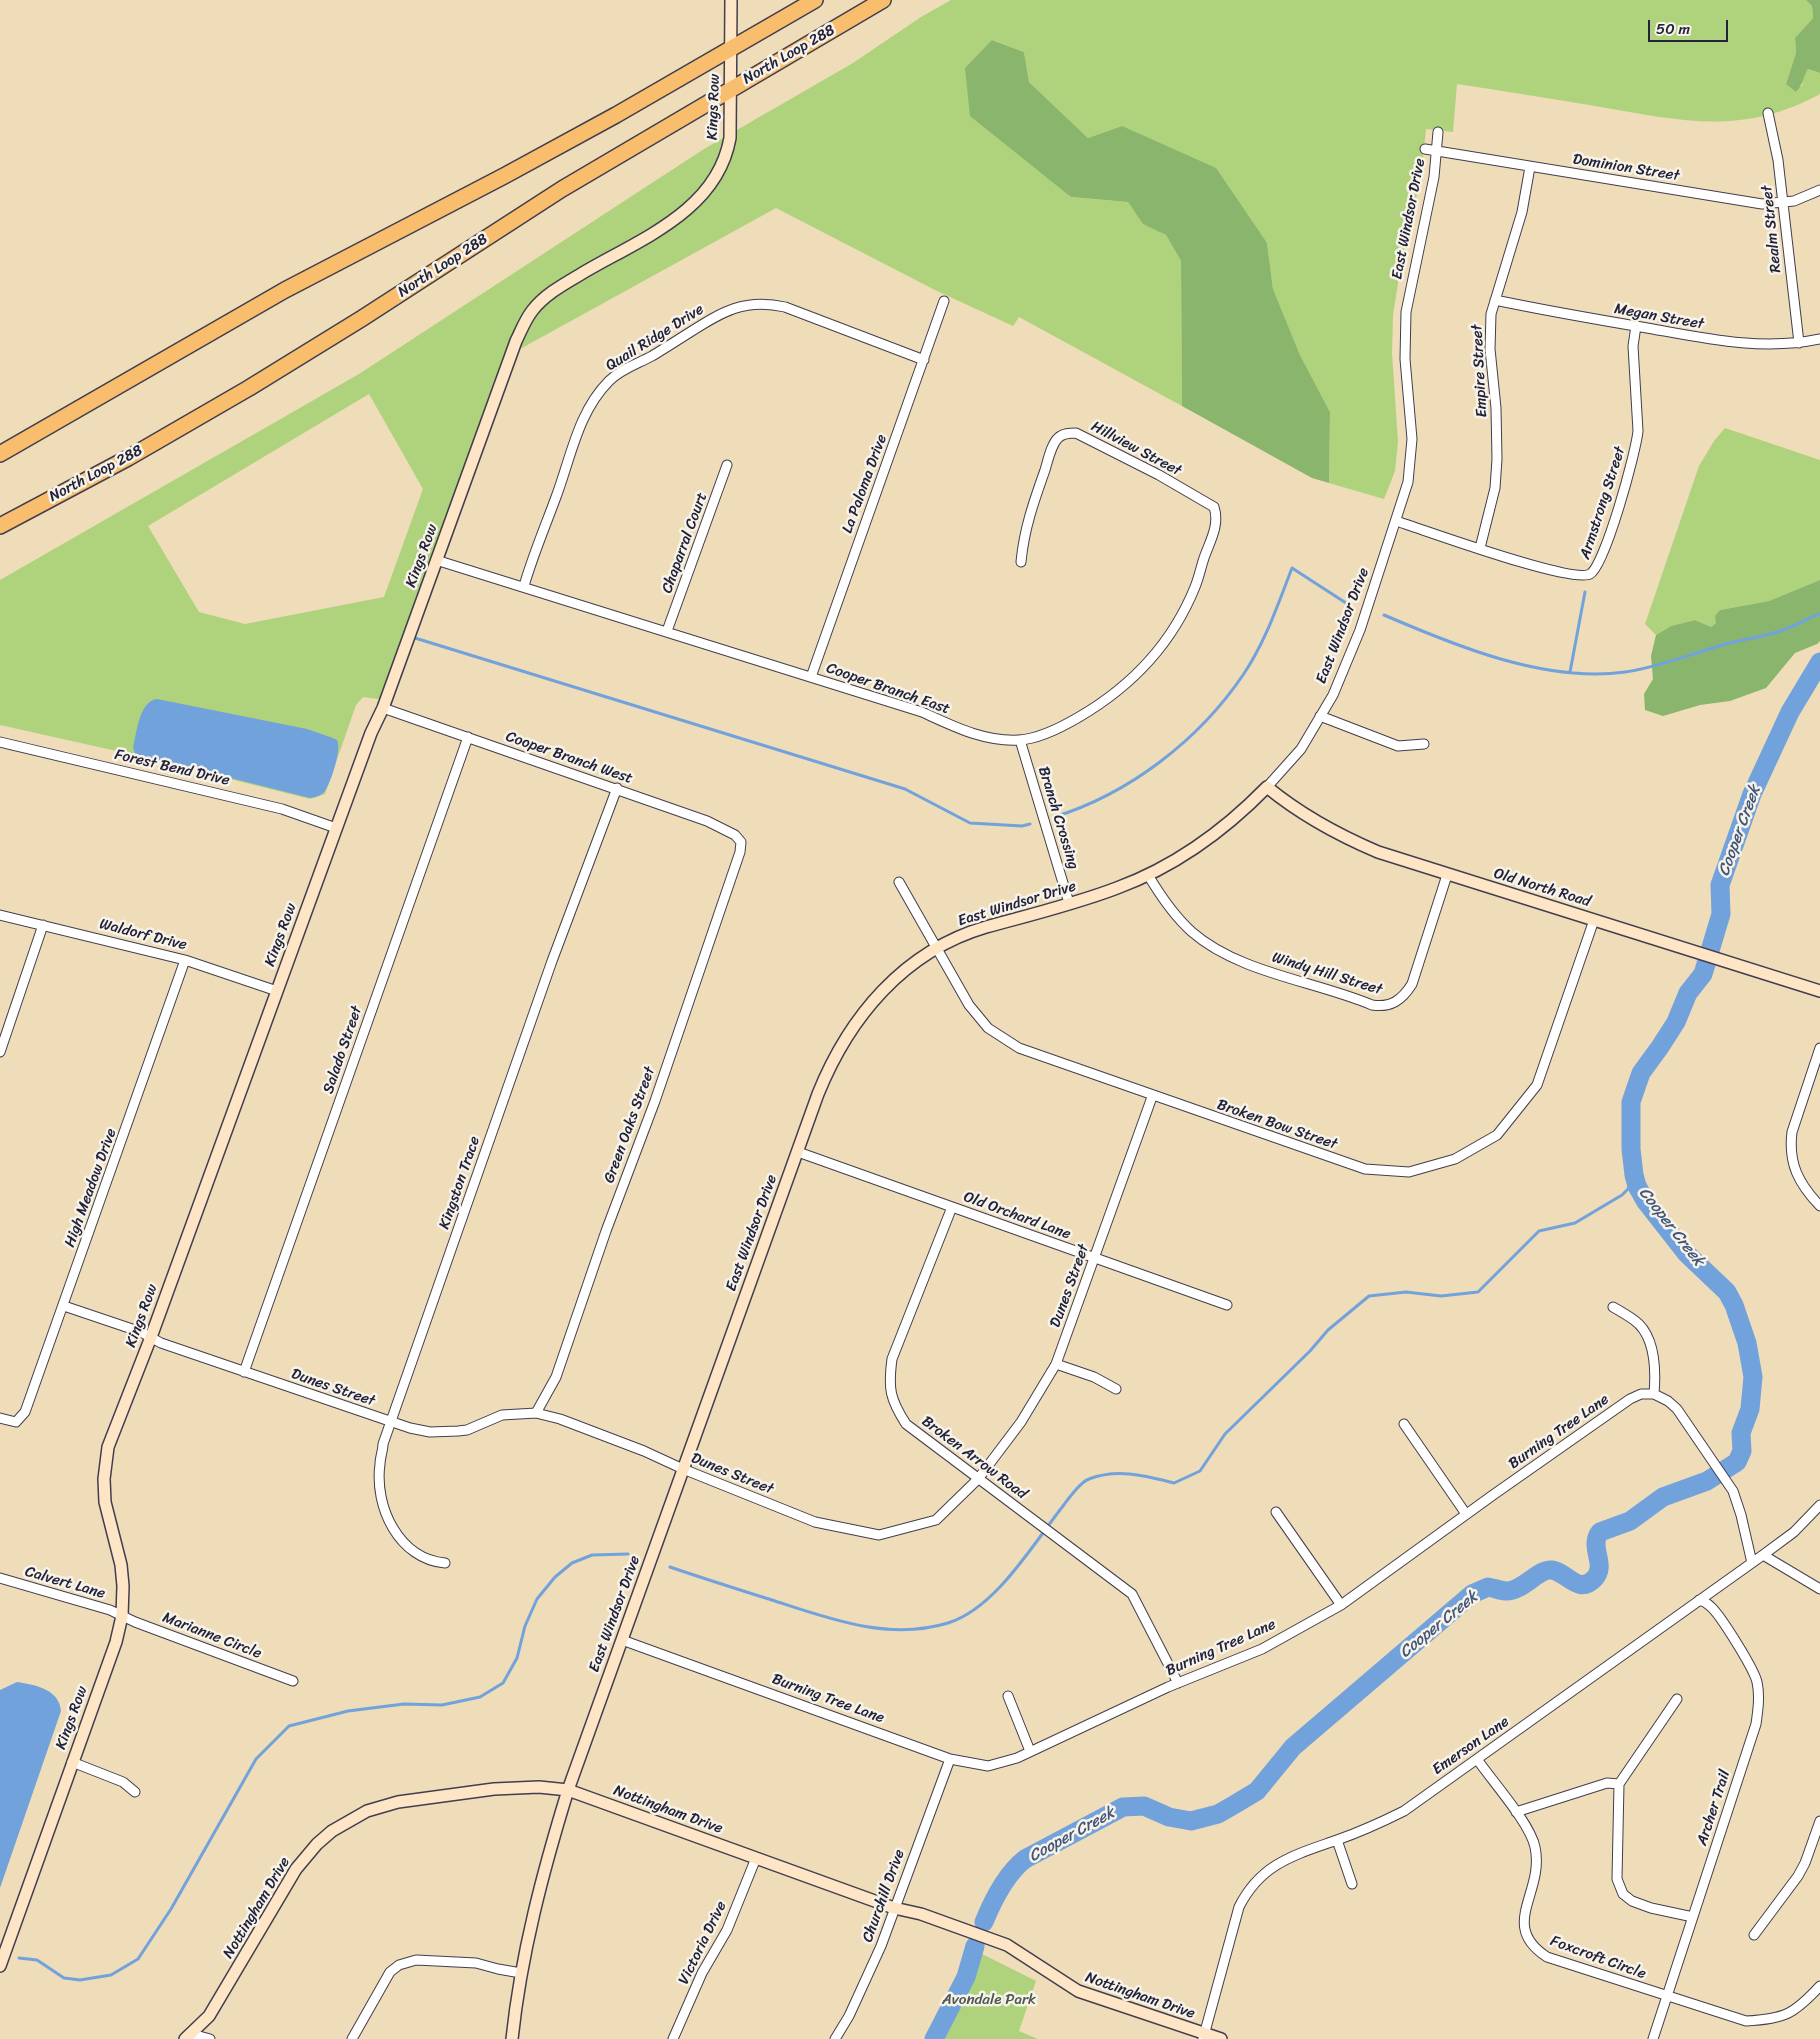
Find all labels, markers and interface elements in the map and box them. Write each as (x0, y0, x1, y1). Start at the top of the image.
scale bar (1650, 10, 1730, 42)
text: 50 m (1656, 16, 1690, 42)
street label: North Loop 288 (740, 21, 838, 89)
street label: Kings Row (704, 74, 724, 140)
street label: Dominion Street (1571, 151, 1681, 185)
street label: East Windsor Drive (1388, 157, 1430, 281)
street label: Realm Street (1758, 184, 1786, 274)
street label: North Loop 288 (395, 230, 491, 302)
street label: Megan Street (1613, 300, 1705, 334)
street label: Quail Ridge Drive (603, 301, 707, 375)
street label: Empire Street (1469, 324, 1491, 418)
street label: Hillview Street (1088, 418, 1184, 480)
street label: La Paloma Drive (839, 432, 891, 536)
street label: North Loop 288 (46, 442, 146, 506)
street label: Armstrong Street (1576, 444, 1630, 562)
street label: Chaparral Court (658, 490, 712, 596)
street label: Kings Row (402, 522, 442, 590)
street label: East Windsor Drive (1313, 566, 1373, 686)
street label: Cooper Branch East (824, 659, 952, 719)
street label: Cooper Branch West (503, 728, 635, 788)
street label: Forest Bend Drive (113, 746, 231, 790)
street label: Branch Crossing (1034, 764, 1082, 872)
water label: Cooper Creek (1715, 783, 1765, 879)
street label: Old North Road (1491, 865, 1593, 911)
street label: East Windsor Drive (956, 877, 1078, 931)
street label: Kings Row (261, 901, 301, 969)
street label: Waldorf Drive (97, 915, 189, 955)
street label: Windy Hill Street (1270, 949, 1384, 999)
street label: Salado Street (320, 1004, 366, 1096)
street label: Green Oaks Street (601, 1064, 659, 1186)
street label: Broken Bow Street (1215, 1096, 1339, 1154)
street label: High Meadow Drive (61, 1126, 121, 1250)
street label: Kingston Trace (436, 1134, 484, 1232)
street label: East Windsor Drive (723, 1172, 781, 1294)
water label: Cooper Creek (1634, 1184, 1708, 1270)
street label: Old Orchard Lane (961, 1188, 1073, 1244)
street label: Dunes Street (1047, 1242, 1093, 1330)
street label: Kings Row (122, 1282, 162, 1350)
street label: Dunes Street (289, 1365, 377, 1411)
street label: Burning Tree Lane (1505, 1391, 1613, 1473)
street label: Broken Arrow Road (918, 1413, 1030, 1503)
street label: Dunes Street (688, 1449, 776, 1499)
street label: East Windsor Drive (586, 1553, 644, 1675)
street label: Calvert Lane (23, 1563, 107, 1603)
water label: Cooper Creek (1396, 1588, 1482, 1662)
street label: Marianne Circle (160, 1609, 264, 1663)
street label: Burning Tree Lane (1163, 1616, 1279, 1680)
street label: Burning Tree Lane (769, 1670, 887, 1728)
street label: Kings Row (52, 1684, 92, 1752)
street label: Emerson Lane (1429, 1713, 1513, 1779)
street label: Archer Trail (1693, 1768, 1735, 1848)
street label: Nottingham Drive (611, 1782, 725, 1838)
water label: Cooper Creek (1026, 1804, 1118, 1866)
street label: Churchill Drive (859, 1847, 909, 1945)
street label: Nottingham Drive (220, 1854, 294, 1962)
street label: Victoria Drive (675, 1898, 731, 1988)
street label: Foxcroft Circle (1548, 1932, 1648, 1984)
street label: Nottingham Drive (1083, 1969, 1197, 2023)
park label: Avondale Park (942, 1991, 1036, 2009)

